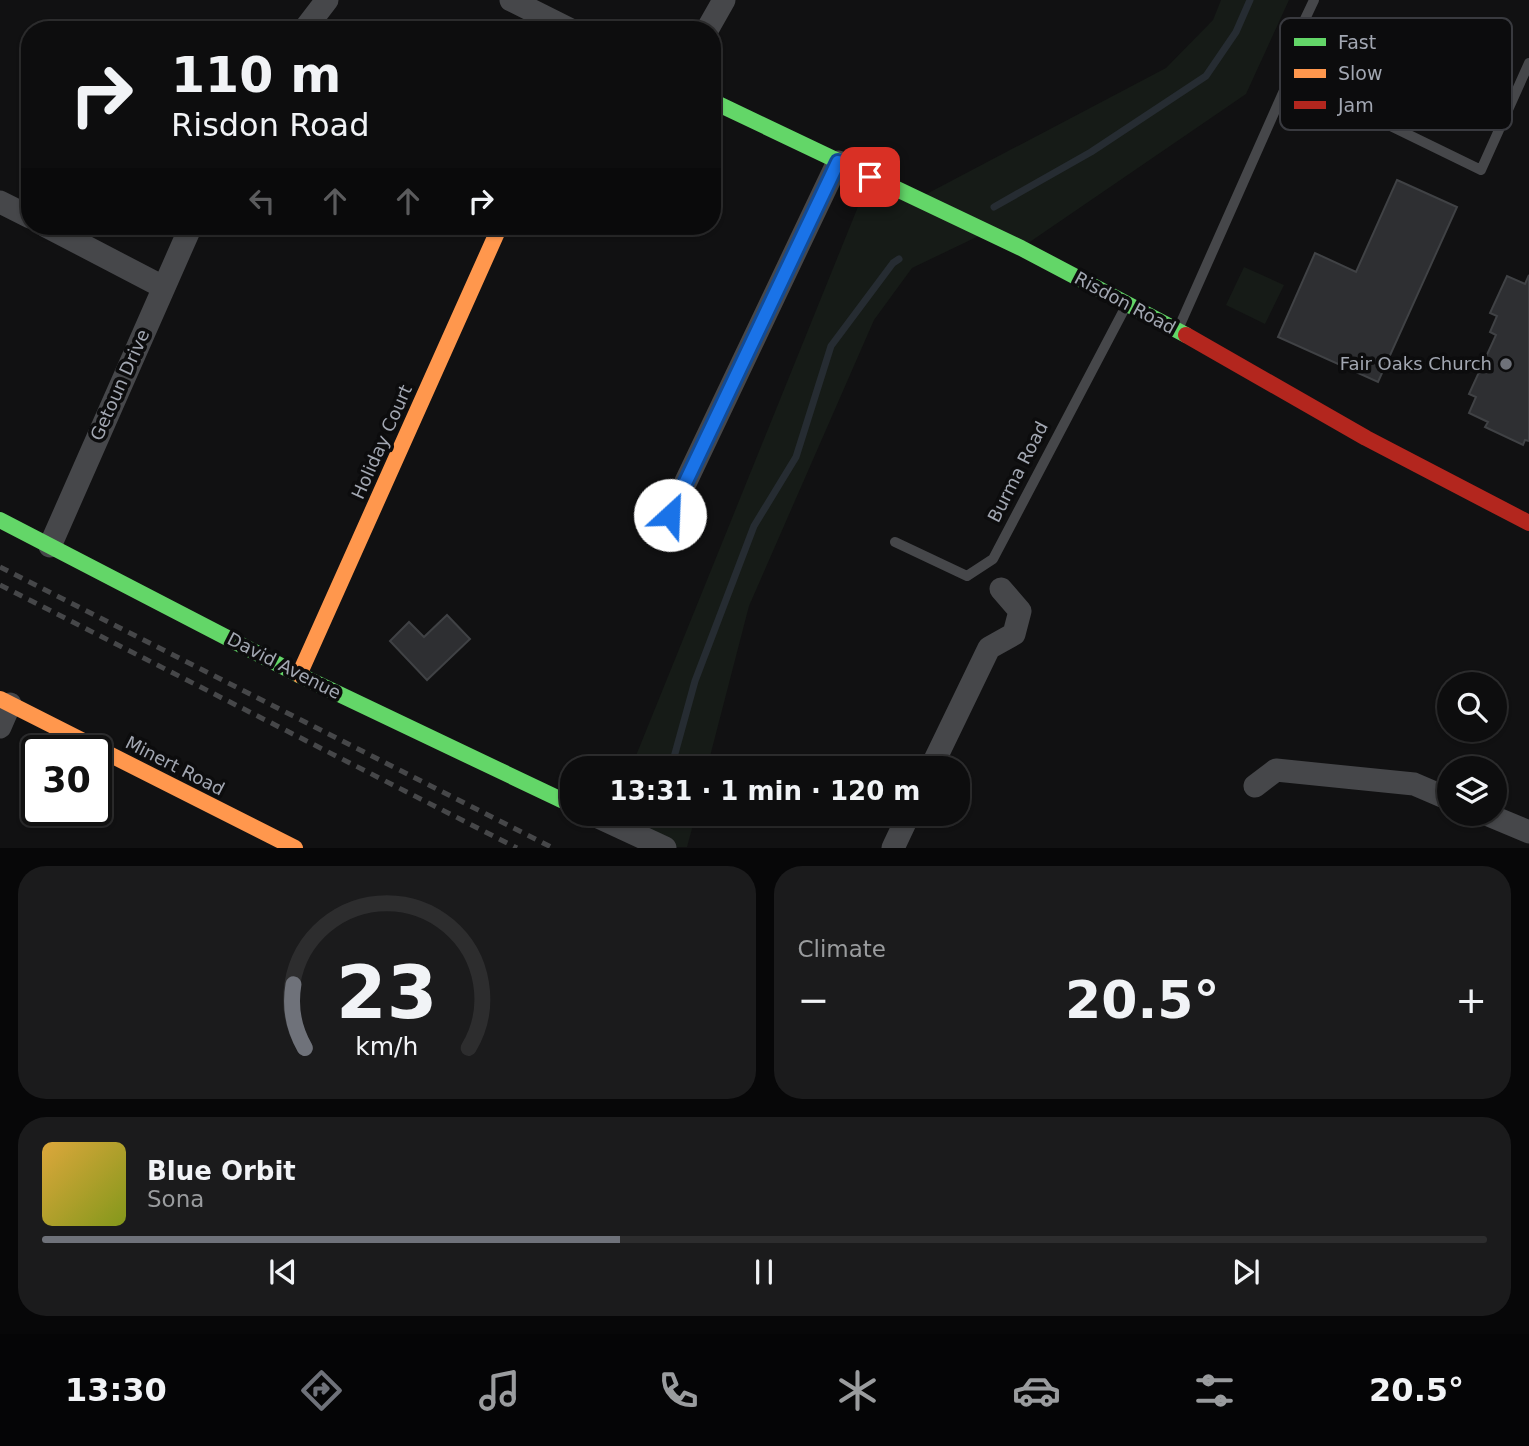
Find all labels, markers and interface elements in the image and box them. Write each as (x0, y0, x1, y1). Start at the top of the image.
legend (1280, 18, 1512, 130)
text: Fast (1338, 31, 1376, 53)
text: 110 m (171, 47, 341, 104)
icon: right (56, 49, 147, 140)
text: Slow (1338, 62, 1383, 84)
text: Jam (1337, 94, 1374, 116)
text: Risdon Road (171, 106, 369, 144)
pin (840, 147, 900, 207)
icon: arrive (851, 158, 889, 196)
icon: left (243, 182, 281, 220)
icon: ahead (316, 182, 354, 220)
icon: ahead (389, 182, 427, 220)
icon: right (462, 182, 500, 220)
street label: Risdon Road (1071, 267, 1179, 338)
street label: Getoun Drive (86, 326, 153, 444)
place label: Fair Oaks Church (1340, 353, 1492, 374)
marker: Fair Oaks Church (1498, 356, 1514, 372)
street label: Holiday Court (347, 381, 416, 502)
street label: Burma Road (983, 418, 1052, 526)
position arrow (633, 478, 707, 552)
street label: David Avenue (224, 628, 344, 703)
map controls (1437, 672, 1507, 826)
button: search (1437, 672, 1507, 742)
street label: Minert Road (122, 732, 228, 800)
speed limit sign: 30 (21, 735, 112, 826)
button: layers (1437, 756, 1507, 826)
text: 13:31 · 1 min · 120 m (610, 776, 920, 806)
text: Climate (798, 936, 886, 962)
text: 23 (336, 951, 437, 1036)
text: 20.5° (1065, 970, 1219, 1030)
text: − (798, 978, 829, 1022)
text: + (1455, 978, 1487, 1022)
text: km/h (355, 1032, 418, 1061)
text: Blue Orbit (147, 1156, 296, 1186)
text: Sona (147, 1186, 204, 1212)
icon: previous (264, 1253, 302, 1291)
icon: pause (745, 1253, 783, 1291)
icon: next (1227, 1253, 1265, 1291)
icon: directions (297, 1366, 346, 1415)
icon: music (475, 1366, 524, 1415)
icon: phone (654, 1366, 703, 1415)
icon: climate (833, 1366, 882, 1415)
icon: car (1012, 1366, 1061, 1415)
icon: filters (1190, 1366, 1239, 1415)
text: 13:30 (65, 1371, 167, 1409)
text: 20.5° (1369, 1371, 1464, 1409)

